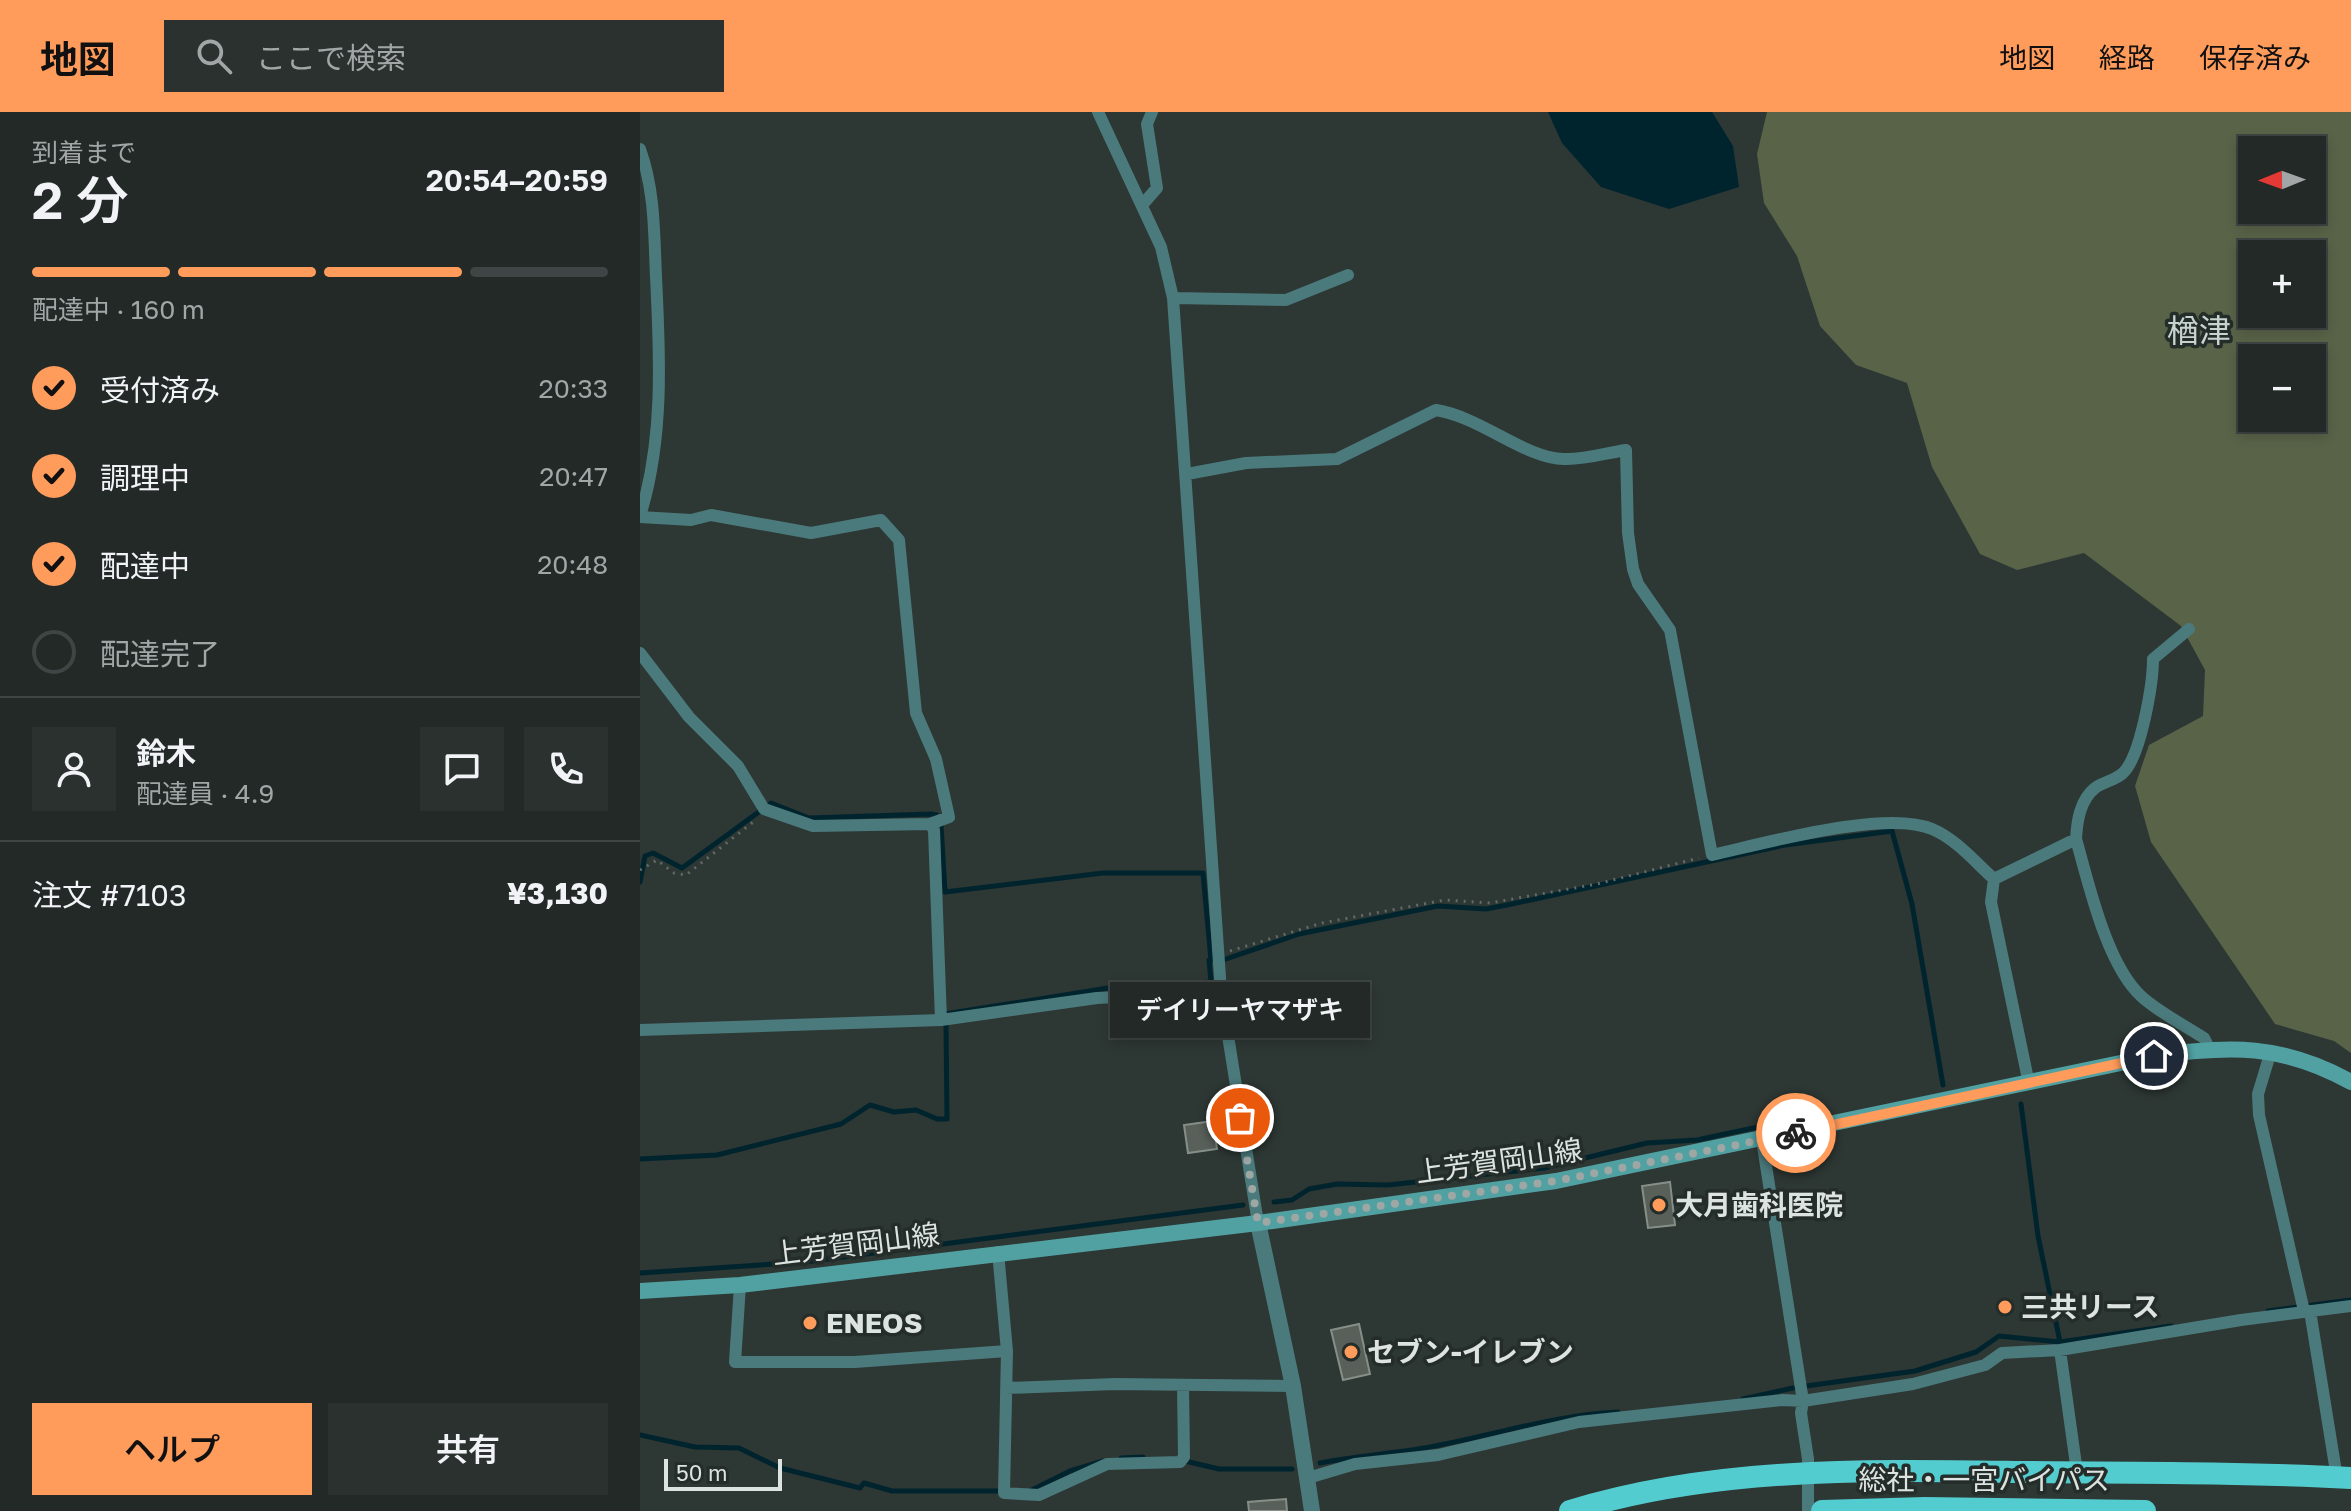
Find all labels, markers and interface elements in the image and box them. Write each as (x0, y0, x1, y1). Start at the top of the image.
search box (164, 20, 724, 92)
icon: search (192, 34, 236, 78)
text: 地図 (40, 36, 116, 81)
text: ここで検索 (256, 40, 406, 76)
text: 地図 (1999, 41, 2055, 74)
text: 経路 (2099, 41, 2155, 74)
text: 保存済み (2199, 41, 2311, 74)
north arrow (2238, 136, 2326, 224)
map controls (2238, 136, 2326, 432)
text: 到着まで (32, 137, 136, 168)
text: 20:54–20:59 (426, 162, 608, 198)
text: 2 分 (32, 168, 128, 230)
button: + (2238, 240, 2326, 328)
text: 配達中 · 160 m (32, 294, 205, 325)
district label: 楢津 (2167, 311, 2231, 349)
button: − (2238, 344, 2326, 432)
icon: check (32, 366, 76, 410)
text: 受付済み (100, 372, 220, 408)
text: 20:33 (539, 373, 608, 404)
icon: check (32, 454, 76, 498)
text: 調理中 (100, 460, 190, 496)
text: 20:47 (539, 461, 608, 492)
icon: check (32, 542, 76, 586)
text: 配達中 (100, 548, 190, 584)
text: 20:48 (537, 549, 608, 580)
text: 配達完了 (100, 636, 220, 672)
button: person (32, 727, 116, 811)
button: chat (420, 727, 504, 811)
button: phone (524, 727, 608, 811)
text: 鈴木 (136, 735, 196, 771)
text: 配達員 · 4.9 (136, 778, 274, 809)
text: ¥3,130 (507, 875, 608, 911)
text: 注文 #7103 (32, 877, 187, 913)
callout: デイリーヤマザキ (1110, 982, 1370, 1038)
text: デイリーヤマザキ (1136, 994, 1344, 1025)
pin (2120, 1022, 2188, 1090)
icon: home (2132, 1034, 2176, 1078)
pin (1206, 1084, 1274, 1152)
courier (1756, 1093, 1836, 1173)
icon: bag (1218, 1096, 1262, 1140)
icon: bike (1774, 1111, 1818, 1155)
street label: 上芳賀岡山線 (1413, 1132, 1584, 1189)
place label: 大月歯科医院 (1675, 1188, 1843, 1221)
marker: 大月歯科医院 (1650, 1196, 1668, 1214)
street label: 上芳賀岡山線 (771, 1217, 941, 1270)
place label: 三共リース (2021, 1290, 2160, 1323)
marker: 三共リース (1996, 1298, 2014, 1316)
place label: ENEOS (826, 1306, 922, 1339)
marker: ENEOS (801, 1314, 819, 1332)
place label: セブン-イレブン (1367, 1335, 1574, 1368)
marker: セブン-イレブン (1342, 1343, 1360, 1361)
button: ヘルプ (32, 1403, 312, 1495)
button: 共有 (328, 1403, 608, 1495)
scale bar (664, 1455, 782, 1491)
text: 50 m (676, 1459, 727, 1486)
street label: 総社・一宮バイパス (1858, 1463, 2110, 1496)

